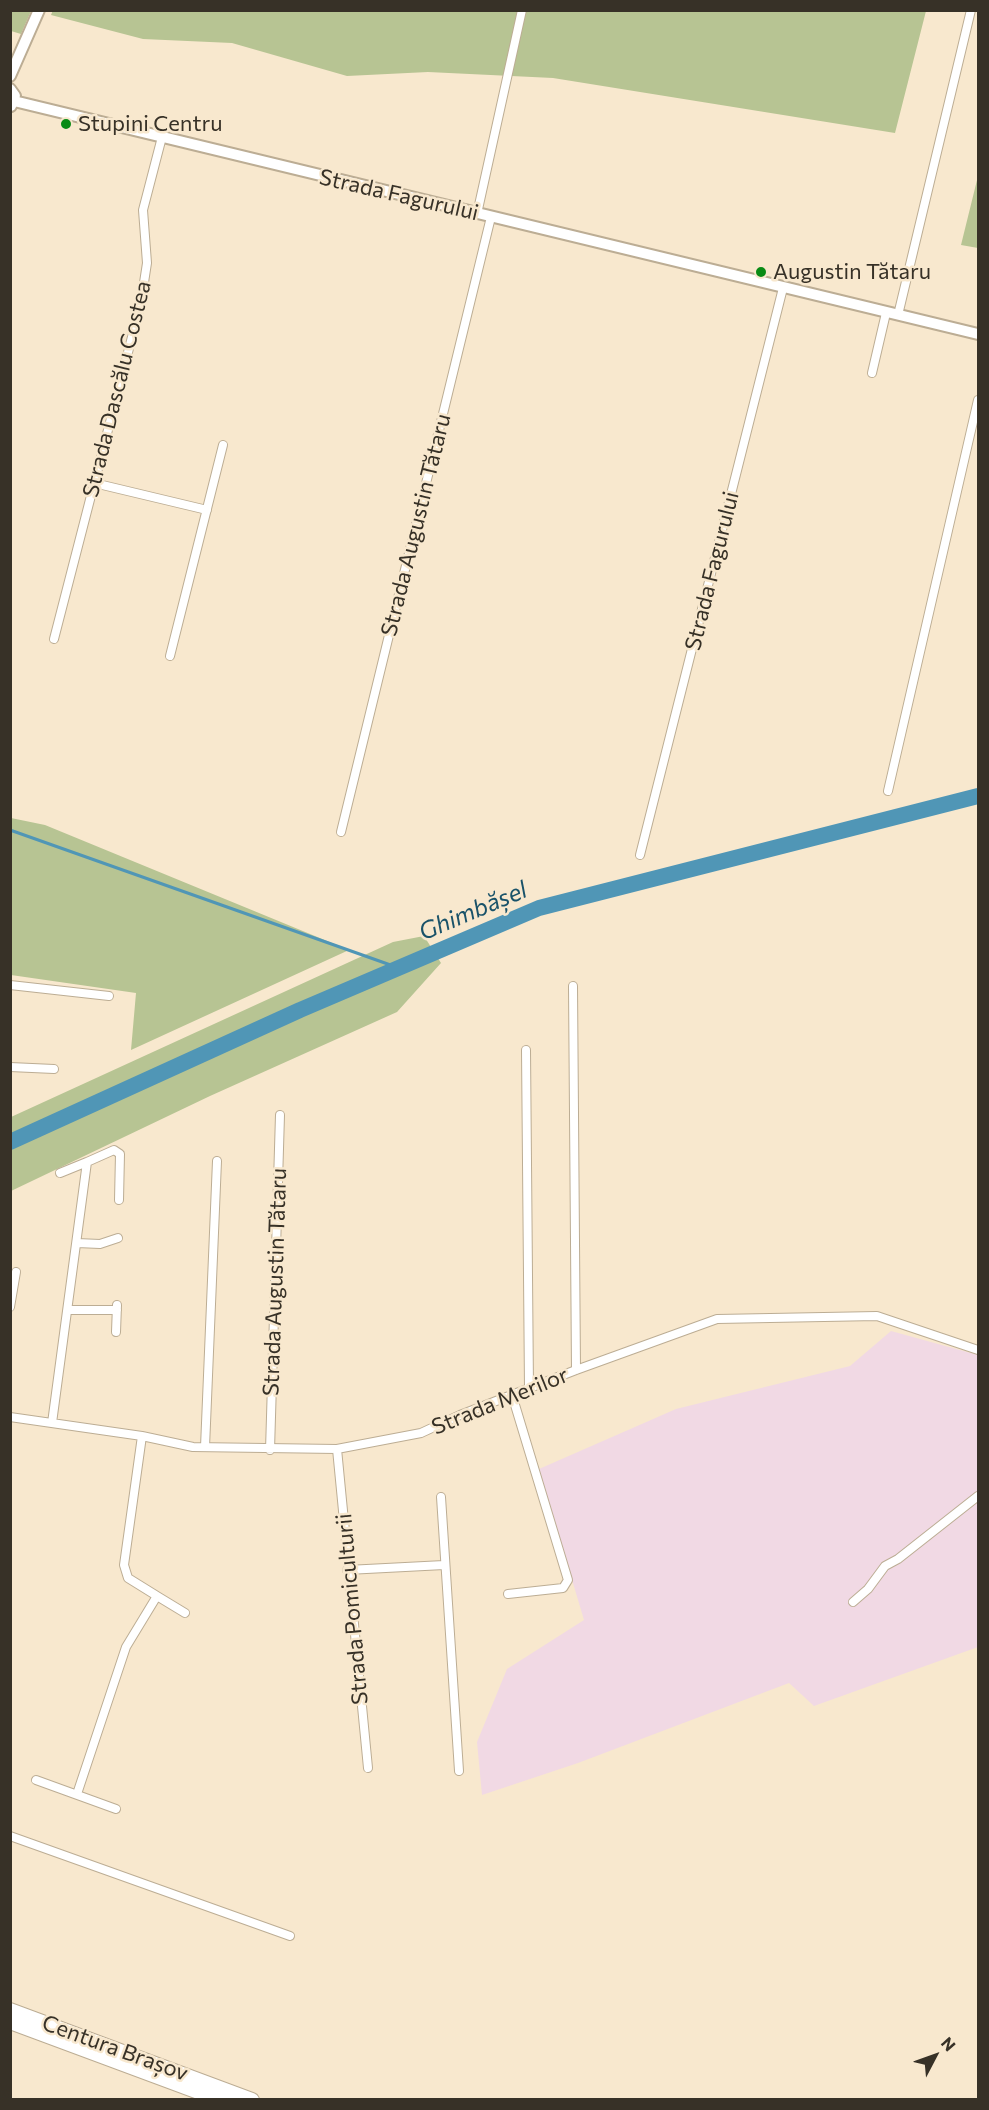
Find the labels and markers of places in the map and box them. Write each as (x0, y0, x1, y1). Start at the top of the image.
place label: Stupini Centru (78, 111, 223, 137)
marker: Stupini Centru (59, 117, 73, 131)
place label: Augustin Tătaru (773, 259, 931, 285)
marker: Augustin Tătaru (754, 265, 768, 279)

